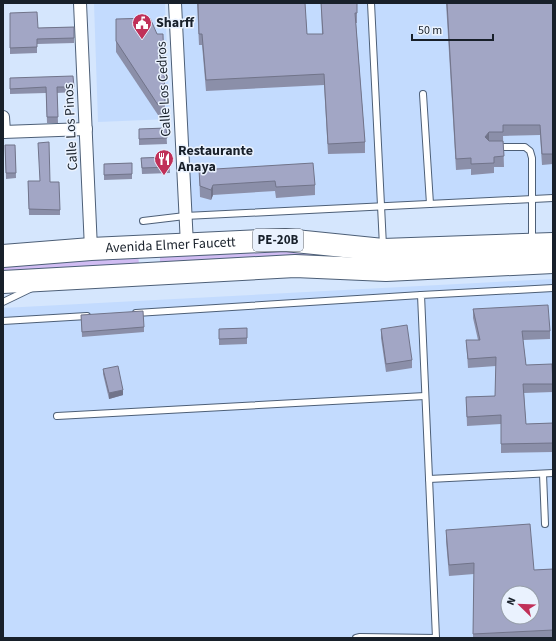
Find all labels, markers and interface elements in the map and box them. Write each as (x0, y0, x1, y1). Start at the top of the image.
public building icon: Sharff (131, 12, 153, 40)
place label: Sharff (156, 13, 195, 33)
scale bar (412, 16, 493, 42)
text: 50 m (418, 22, 442, 39)
street label: Calle Los Cedros (152, 41, 176, 137)
street label: Calle Los Pinos (59, 83, 83, 171)
place label: Restaurante Anaya (177, 141, 253, 177)
restaurant icon: Restaurante Anaya (153, 148, 175, 176)
road number: PE-20B (253, 229, 303, 251)
street label: Avenida Elmer Faucett (105, 232, 236, 258)
north arrow (500, 585, 540, 625)
text: N (503, 595, 520, 608)

